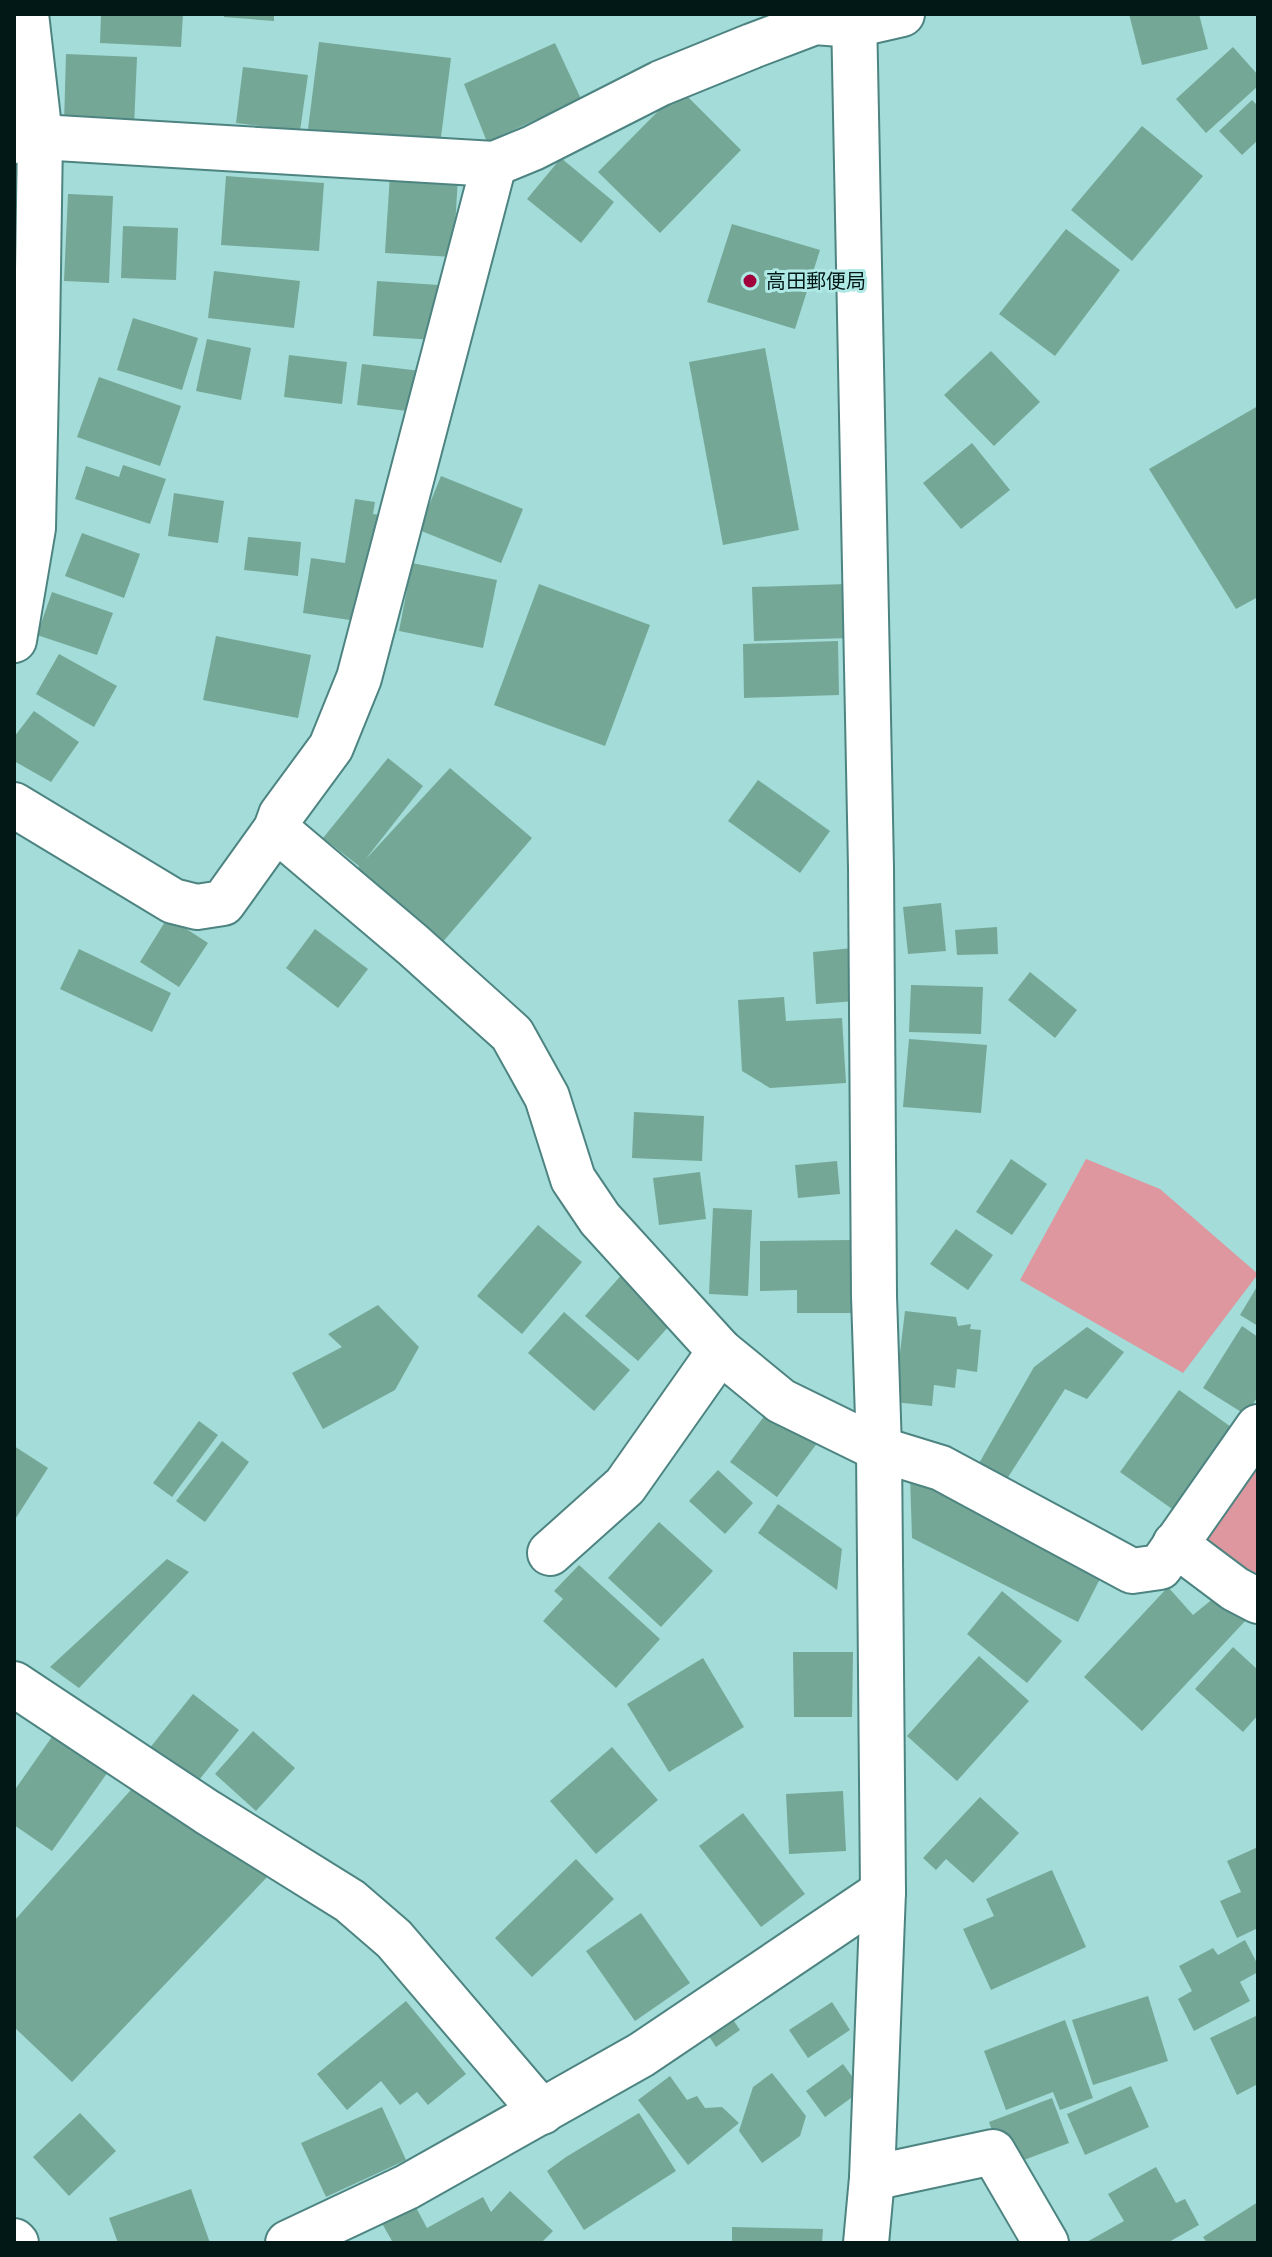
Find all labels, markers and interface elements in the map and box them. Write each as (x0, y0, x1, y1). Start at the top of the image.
place label: 高田郵便局 (766, 268, 866, 292)
marker: 高田郵便局 (741, 272, 759, 290)

